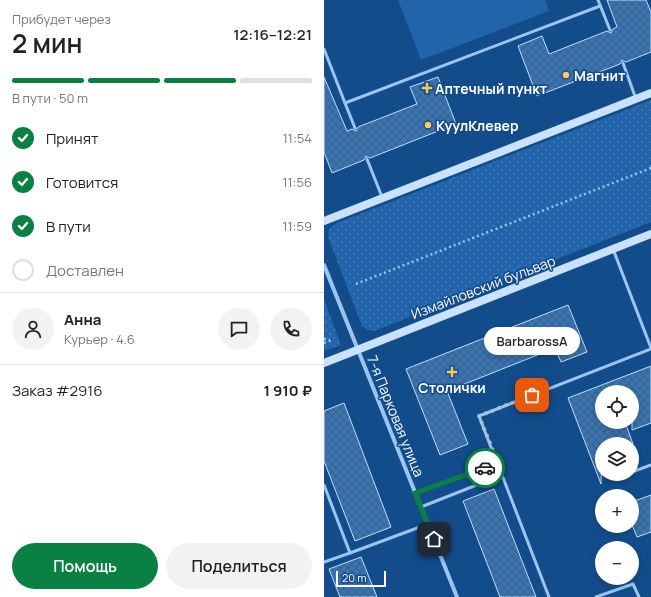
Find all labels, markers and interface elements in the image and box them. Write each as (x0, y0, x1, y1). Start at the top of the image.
text: Прибудет через (12, 10, 111, 28)
text: 12:16–12:21 (233, 24, 312, 45)
text: 2 мин (12, 25, 82, 61)
place label: Магнит (574, 66, 626, 85)
marker: Магнит (561, 70, 571, 80)
place label: Аптечный пункт (435, 79, 548, 98)
marker: Аптечный пункт (422, 83, 432, 93)
text: В пути · 50 m (12, 89, 88, 107)
place label: КуулКлевер (436, 116, 519, 135)
marker: КуулКлевер (423, 120, 433, 130)
icon: check (12, 127, 34, 149)
text: Принят (46, 128, 99, 149)
text: 11:54 (283, 129, 312, 147)
icon: check (12, 171, 34, 193)
text: Готовится (46, 172, 118, 193)
text: 11:56 (282, 173, 312, 191)
icon: check (12, 215, 34, 237)
text: В пути (46, 216, 91, 237)
text: 11:59 (282, 217, 312, 235)
street label: Измайловский бульвар (408, 251, 558, 323)
text: Доставлен (46, 260, 124, 281)
button: person (12, 308, 54, 350)
button: chat (218, 308, 260, 350)
button: phone (270, 308, 312, 350)
text: Анна (64, 309, 101, 330)
callout: BarbarossA (484, 327, 580, 355)
text: Курьер · 4.6 (64, 330, 135, 348)
text: BarbarossA (496, 332, 568, 350)
street label: 7-я Парковая улица (363, 352, 429, 480)
marker: Столички (447, 367, 457, 377)
place label: Столички (418, 378, 486, 397)
pin (515, 378, 549, 412)
text: Заказ #2916 (12, 380, 102, 401)
text: 1 910 ₽ (263, 380, 312, 401)
icon: bag (521, 384, 543, 406)
map controls (595, 385, 639, 585)
button: locate (595, 385, 639, 429)
button: layers (595, 437, 639, 481)
courier (465, 448, 505, 488)
icon: car (474, 457, 496, 479)
button: + (595, 489, 639, 533)
pin (417, 522, 451, 556)
icon: home (423, 528, 445, 550)
button: − (595, 541, 639, 585)
button: Помощь (12, 543, 158, 589)
button: Поделиться (166, 543, 312, 589)
scale bar (336, 569, 386, 588)
text: 20 m (342, 570, 367, 585)

